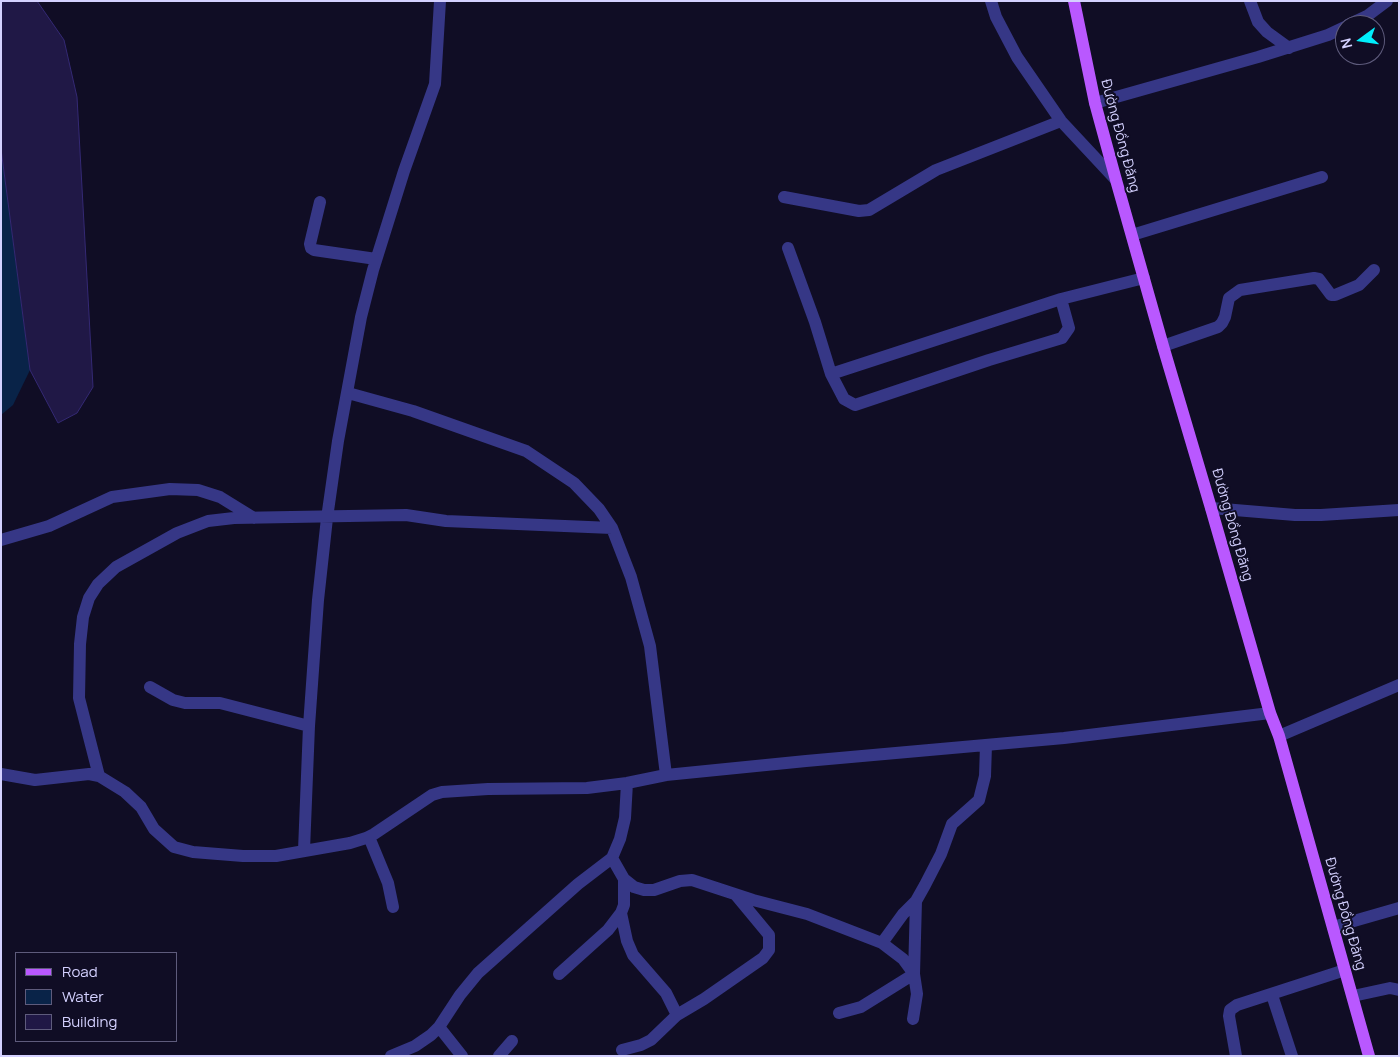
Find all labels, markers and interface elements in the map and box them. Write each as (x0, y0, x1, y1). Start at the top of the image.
north arrow (1335, 15, 1385, 65)
text: N (1335, 36, 1356, 51)
street label: Đường Đồng Đăng (1097, 78, 1143, 194)
street label: Đường Đồng Đăng (1208, 467, 1256, 583)
street label: Đường Đồng Đăng (1321, 856, 1369, 972)
legend (15, 952, 178, 1042)
text: Road (62, 961, 98, 982)
text: Water (62, 986, 104, 1007)
text: Building (62, 1011, 117, 1032)

